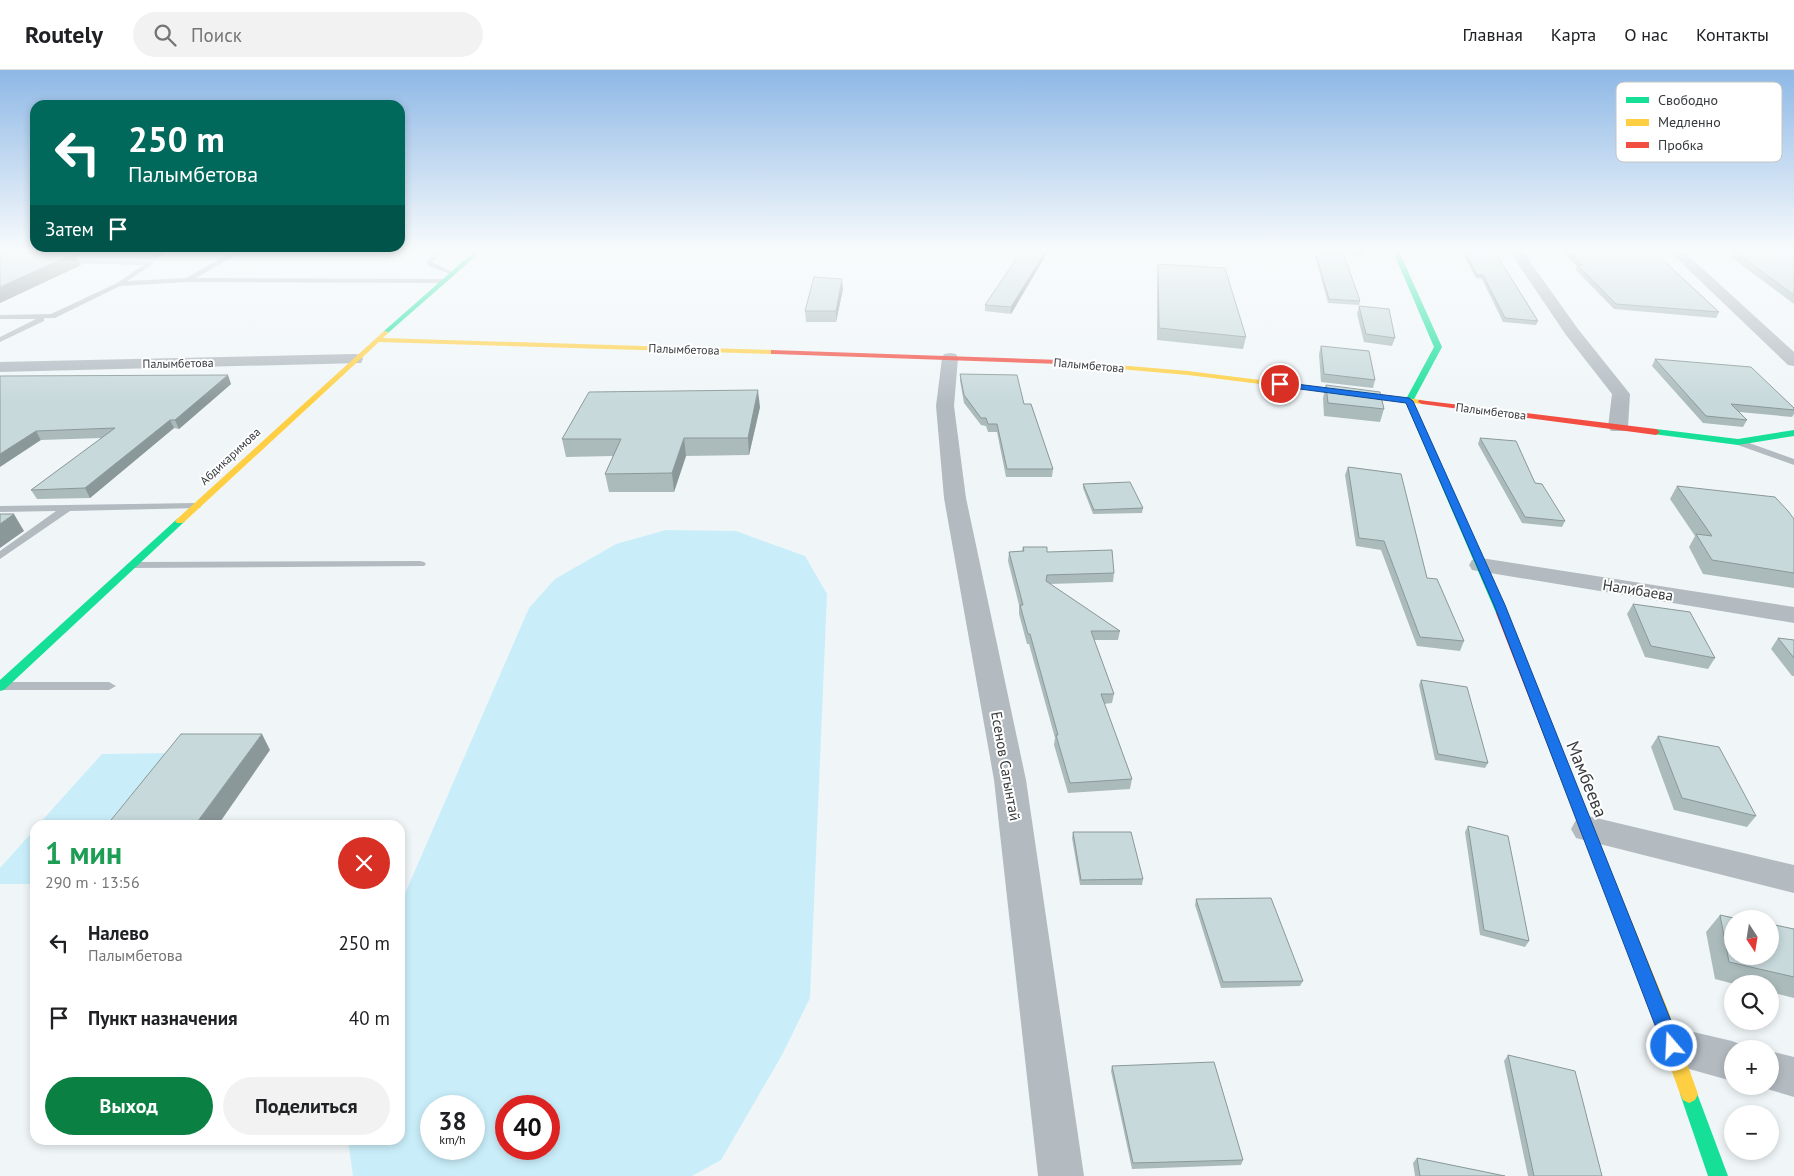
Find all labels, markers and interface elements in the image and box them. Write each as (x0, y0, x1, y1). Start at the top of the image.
search box (133, 12, 483, 57)
text: Routely (25, 19, 103, 50)
icon: search (151, 21, 179, 49)
text: Поиск (191, 23, 242, 47)
text: Главная (1462, 23, 1523, 46)
text: Карта (1551, 23, 1596, 46)
text: О нас (1624, 23, 1668, 46)
text: Контакты (1696, 23, 1769, 46)
legend (1616, 82, 1782, 162)
text: Свободно (1658, 91, 1718, 109)
text: Медленно (1658, 113, 1721, 131)
text: 250 m (128, 116, 225, 162)
icon: left (45, 120, 110, 185)
text: Пробка (1658, 136, 1703, 154)
text: Палымбетова (128, 160, 258, 188)
icon: arrive (104, 215, 132, 243)
text: Затем (45, 217, 94, 241)
street label: Палымбетова (648, 340, 720, 358)
street label: Палымбетова (1053, 354, 1125, 376)
street label: Палымбетова (142, 355, 214, 371)
pin (1259, 363, 1301, 405)
icon: arrive (1266, 370, 1294, 398)
street label: Палымбетова (1455, 399, 1527, 423)
street label: Абдикаримова (197, 424, 263, 488)
street label: Налибаева (1601, 575, 1675, 605)
street label: Есенов Сагынтай (987, 710, 1025, 822)
street label: Мамбеева (1561, 737, 1613, 821)
text: 1 мин (45, 833, 122, 872)
button: close (338, 837, 390, 889)
text: 290 m · 13:56 (45, 872, 140, 892)
north arrow (1724, 910, 1779, 965)
map controls (1724, 910, 1779, 1160)
text: Налево (88, 921, 149, 945)
icon: left (45, 929, 73, 957)
text: 250 m (338, 931, 390, 955)
text: Палымбетова (88, 945, 183, 965)
button: search (1724, 975, 1779, 1030)
icon: arrive (45, 1004, 73, 1032)
text: Пункт назначения (88, 1006, 238, 1030)
text: 40 m (349, 1006, 390, 1030)
position arrow (1645, 1019, 1697, 1071)
button: + (1724, 1040, 1779, 1095)
button: Выход (45, 1077, 213, 1135)
button: Поделиться (223, 1077, 390, 1135)
speed limit sign: 40 (495, 1095, 560, 1160)
text: 38 (438, 1105, 467, 1137)
button: − (1724, 1105, 1779, 1160)
text: km/h (439, 1132, 466, 1147)

